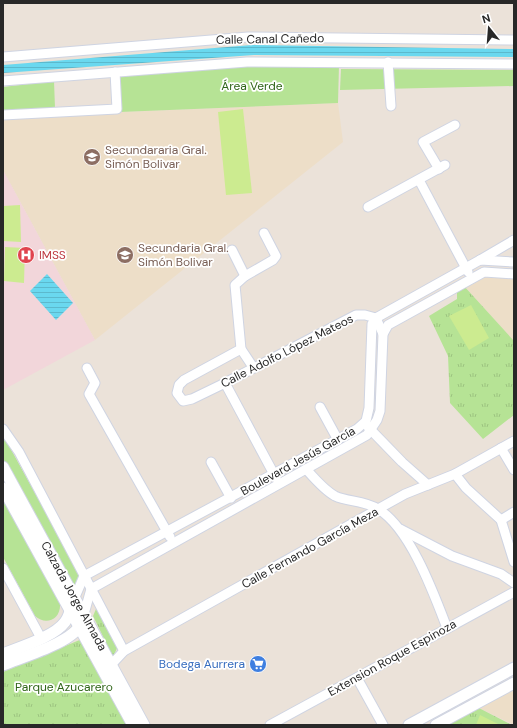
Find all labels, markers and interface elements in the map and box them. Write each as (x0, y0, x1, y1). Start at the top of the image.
north arrow (469, 8, 509, 48)
text: N (480, 11, 492, 26)
street label: Calle Canal Cañedo (216, 30, 324, 48)
park label: Área Verde (221, 78, 283, 94)
place label: Secundararia Gral. Simón Bolivar (105, 142, 207, 172)
school or university icon: Secundararia Gral. Simón Bolivar (82, 147, 102, 167)
place label: Secundaria Gral. Simón Bolivar (138, 240, 229, 270)
hospital icon: IMSS (16, 245, 36, 265)
school or university icon: Secundaria Gral. Simón Bolivar (115, 245, 135, 265)
place label: IMSS (39, 247, 66, 263)
street label: Calle Adolfo López Mateos (218, 311, 356, 391)
street label: Boulevard Jesús García (238, 423, 358, 499)
street label: Calle Fernando García Meza (239, 504, 381, 592)
street label: Calzada Jorge Almada (37, 538, 111, 654)
street label: Extension Roque Espinoza (325, 616, 459, 700)
supermarket icon: Bodega Aurrera (248, 654, 268, 674)
place label: Bodega Aurrera (159, 656, 245, 672)
park label: Parque Azucarero (15, 679, 113, 695)

